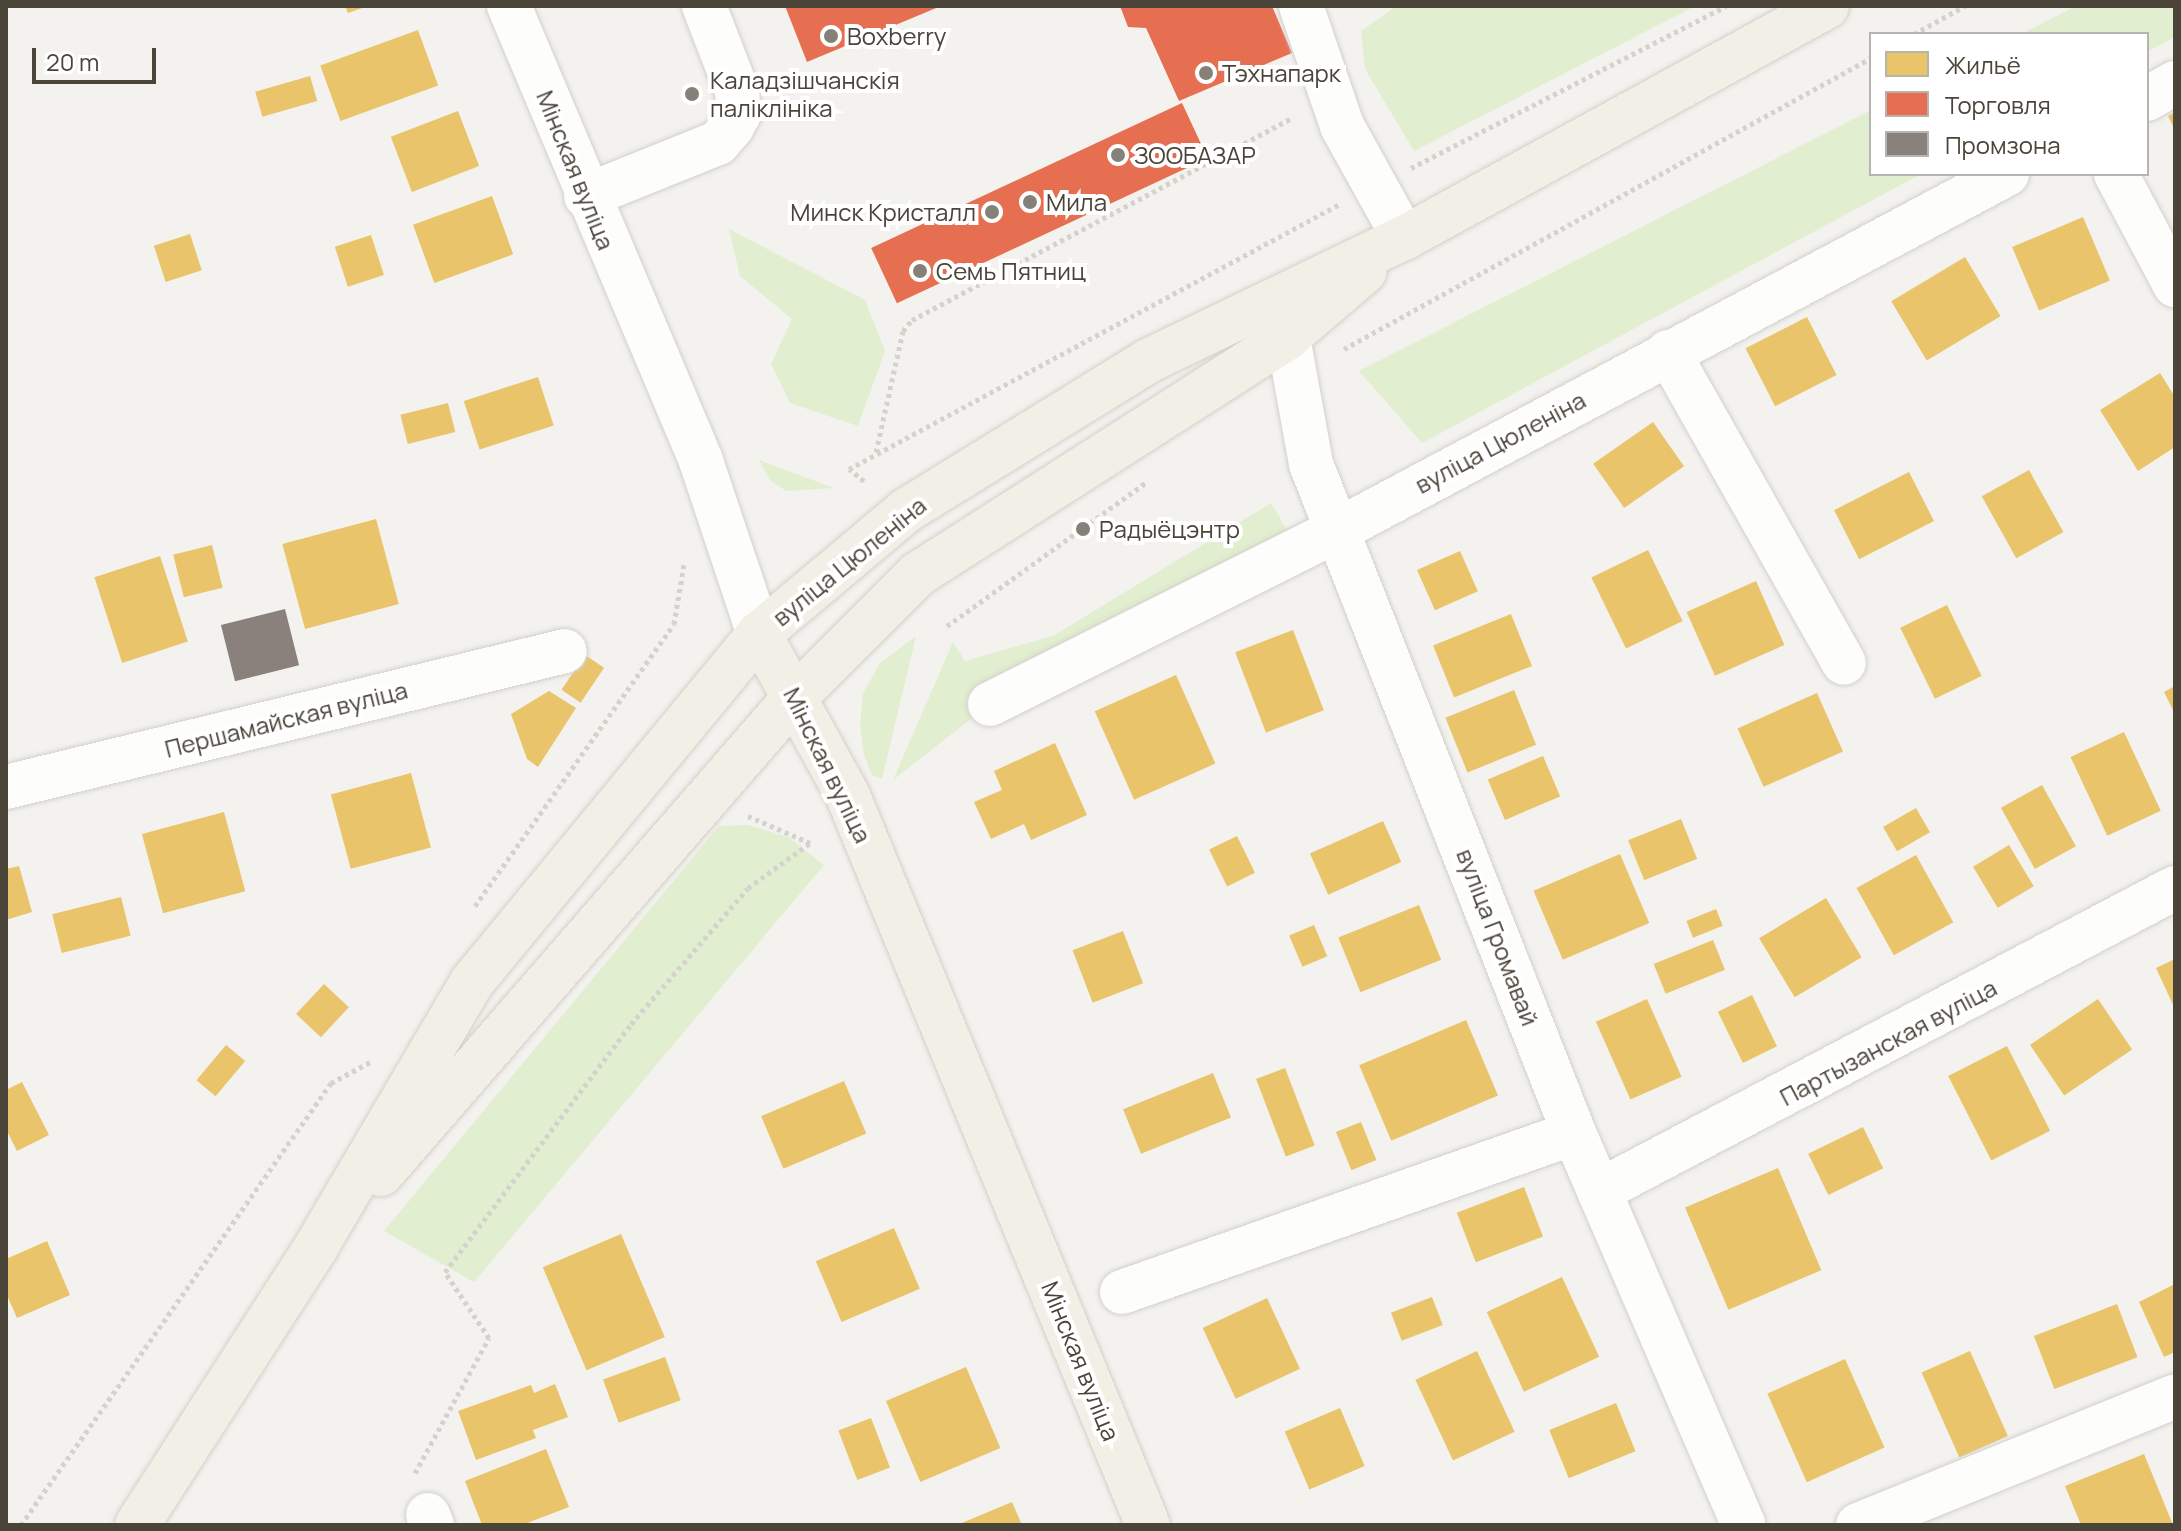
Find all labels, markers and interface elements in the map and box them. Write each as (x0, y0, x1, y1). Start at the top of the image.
place label: Boxberry (847, 22, 946, 50)
marker: Boxberry (822, 27, 840, 45)
scale bar (36, 32, 160, 82)
legend (1869, 32, 2149, 176)
text: 20 m (46, 45, 99, 78)
text: Жильё (1945, 48, 2021, 81)
place label: Тэхнапарк (1222, 59, 1341, 87)
marker: Тэхнапарк (1197, 64, 1215, 82)
place label: Каладзішчанскія паліклініка (710, 66, 900, 122)
marker: Каладзішчанскія паліклініка (681, 83, 703, 105)
street label: Мінская вуліца (531, 86, 621, 254)
text: Торговля (1945, 88, 2051, 121)
text: Промзона (1945, 128, 2060, 161)
place label: ЗООБАЗАР (1134, 141, 1256, 169)
marker: ЗООБАЗАР (1109, 146, 1127, 164)
place label: Мила (1046, 188, 1107, 216)
marker: Мила (1021, 193, 1039, 211)
place label: Минск Кристалл (790, 198, 976, 226)
marker: Минск Кристалл (983, 203, 1001, 221)
place label: Семь Пятниц (936, 257, 1086, 285)
marker: Семь Пятниц (911, 262, 929, 280)
street label: вуліца Цюленіна (1410, 385, 1590, 499)
street label: вуліца Цюленіна (767, 490, 931, 632)
place label: Радыёцэнтр (1099, 515, 1240, 543)
marker: Радыёцэнтр (1074, 520, 1092, 538)
street label: Першамайская вуліца (162, 675, 410, 763)
street label: Мінская вуліца (778, 683, 878, 847)
street label: вуліца Громавай (1451, 845, 1545, 1029)
street label: Партызанская вуліца (1775, 973, 2001, 1111)
street label: Мінская вуліца (1036, 1277, 1126, 1445)

